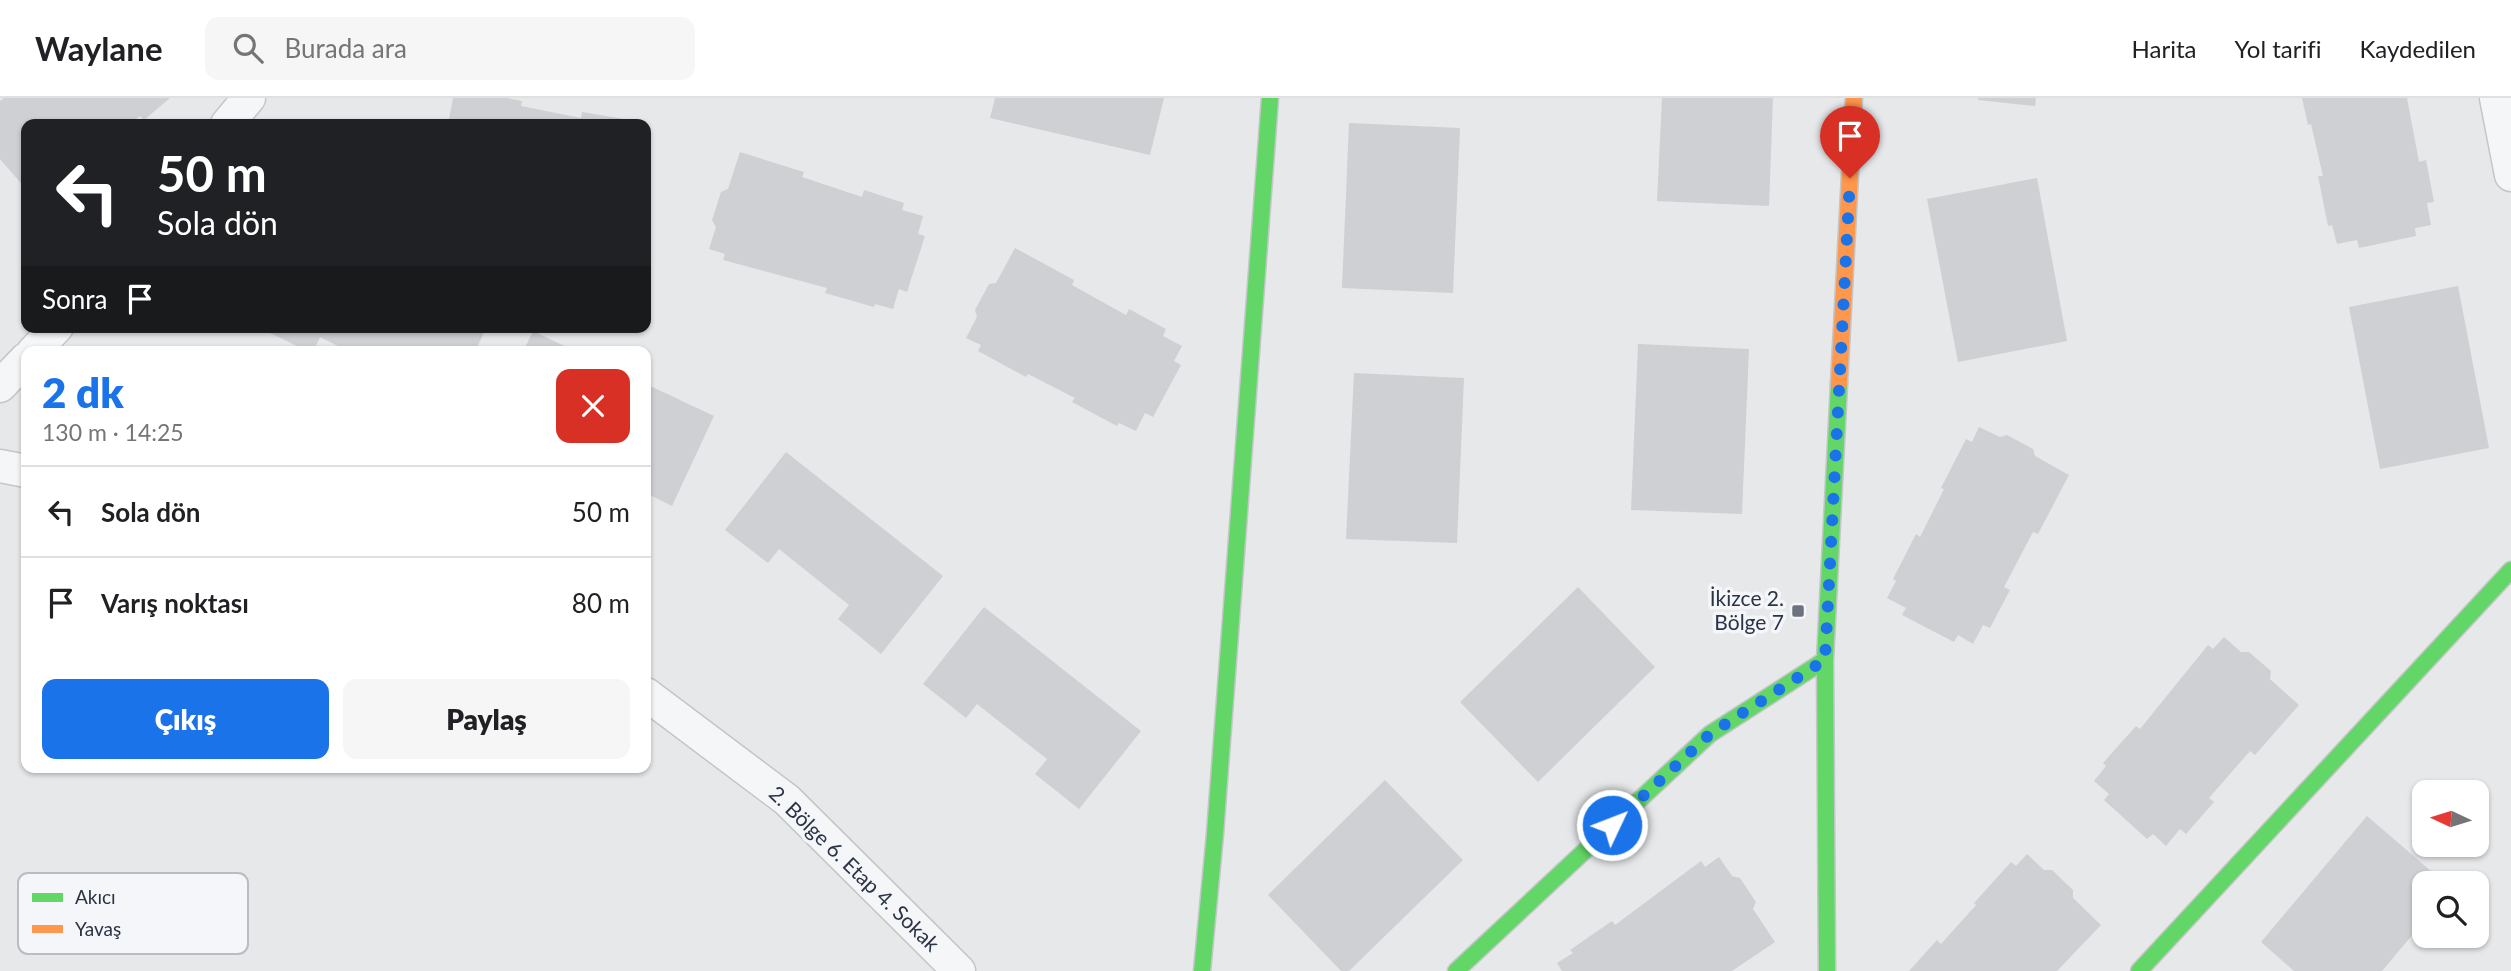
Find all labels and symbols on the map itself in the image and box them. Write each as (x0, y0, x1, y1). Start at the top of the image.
pin (1820, 106, 1880, 178)
place label: İkizce 2. Bölge 7 (1710, 585, 1784, 634)
marker: İkizce 2. Bölge 7 (1790, 603, 1806, 619)
street label: 2. Bölge 6. Etap 4. Sokak (765, 780, 946, 956)
north arrow (2412, 780, 2488, 858)
position arrow (1575, 788, 1649, 862)
legend (18, 873, 248, 954)
text: Akıcı (75, 885, 116, 908)
text: Yavaş (75, 917, 121, 940)

